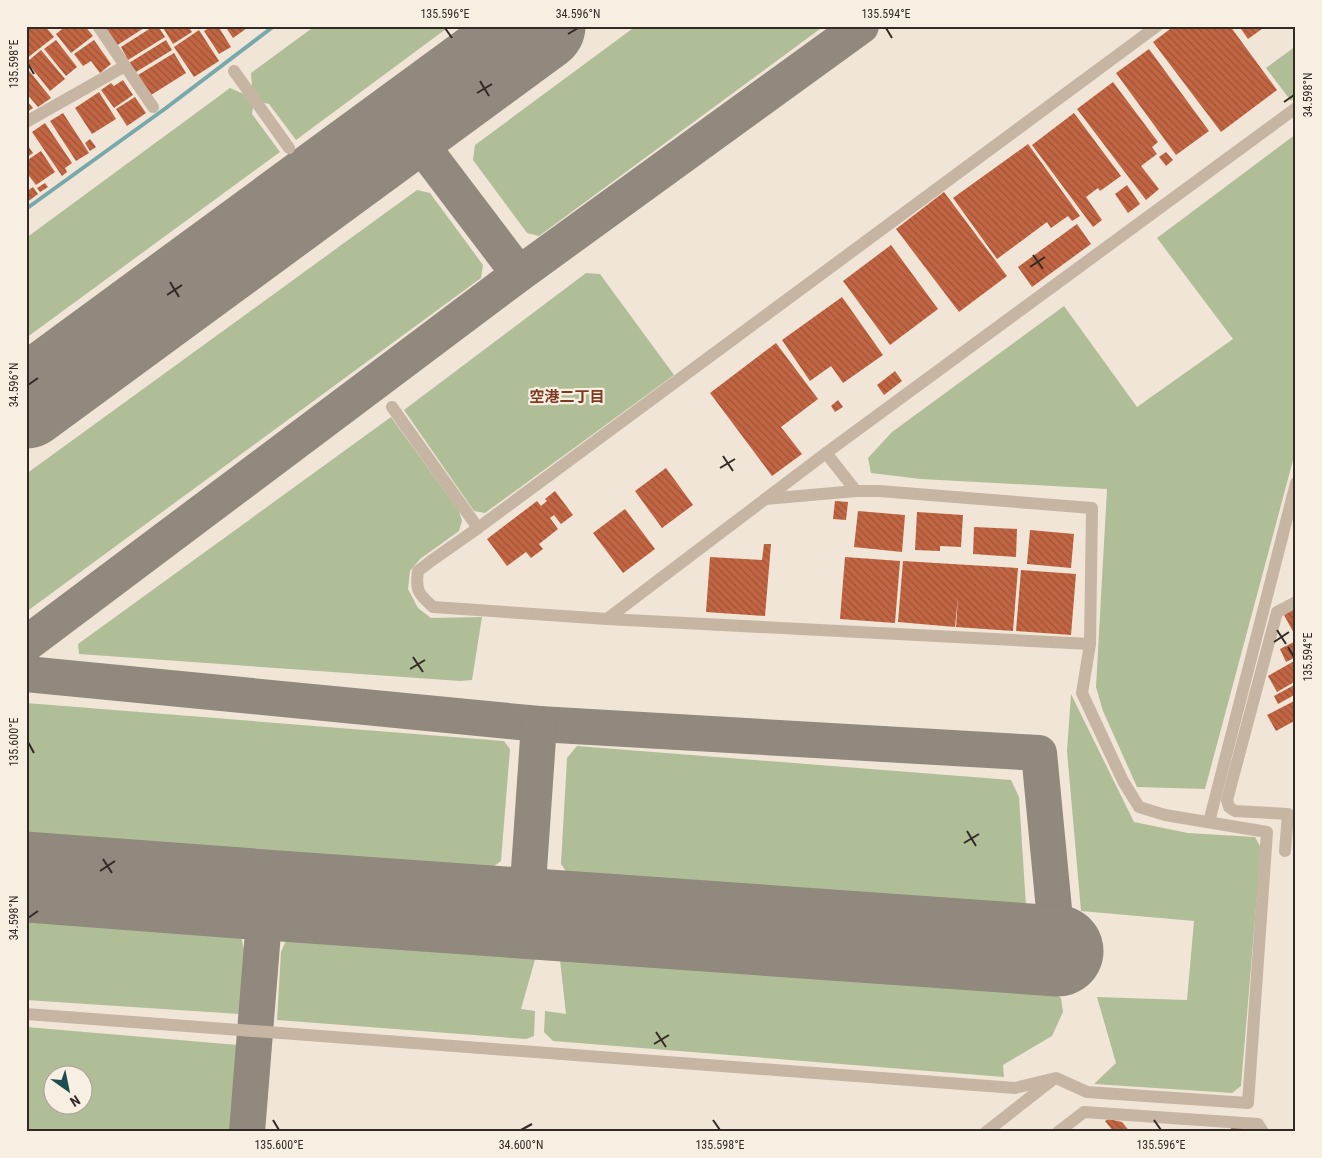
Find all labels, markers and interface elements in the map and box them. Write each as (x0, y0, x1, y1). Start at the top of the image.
text: 135.596°E (420, 7, 470, 21)
text: 34.596°N (556, 7, 600, 21)
text: 135.594°E (861, 7, 911, 21)
text: 135.598°E (7, 39, 21, 89)
text: 34.598°N (1301, 73, 1315, 117)
text: 34.596°N (7, 363, 21, 407)
district label: 空港二丁目 (529, 388, 605, 406)
text: 135.594°E (1301, 632, 1315, 682)
text: 135.600°E (7, 717, 21, 767)
text: 34.598°N (7, 896, 21, 940)
north arrow (42, 1066, 92, 1116)
text: N (67, 1092, 83, 1110)
text: 135.600°E (254, 1138, 304, 1152)
text: 34.600°N (499, 1138, 543, 1152)
text: 135.598°E (695, 1138, 745, 1152)
text: 135.596°E (1136, 1138, 1186, 1152)

